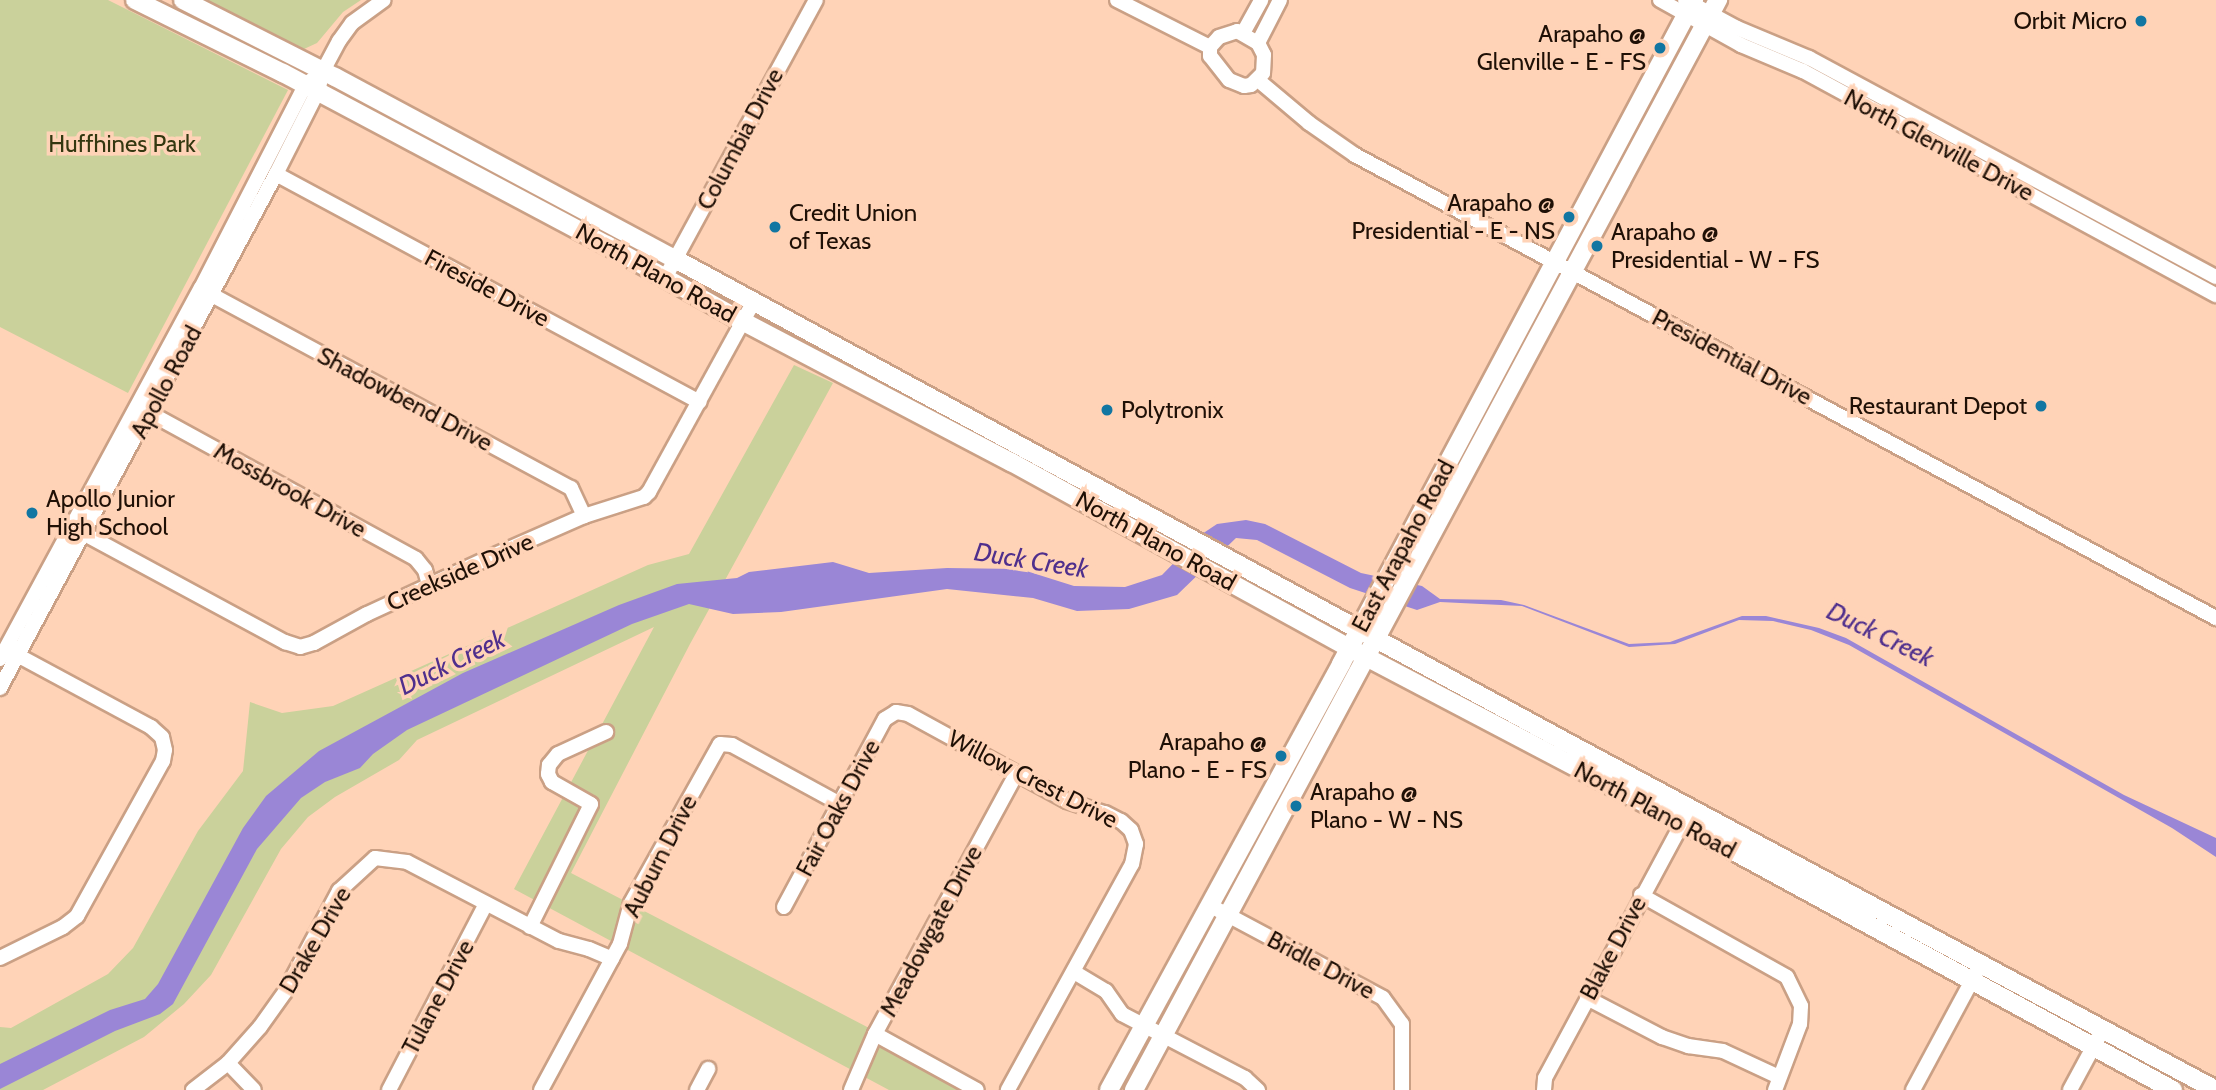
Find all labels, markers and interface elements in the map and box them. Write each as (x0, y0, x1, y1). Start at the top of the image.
place label: Orbit Micro (2014, 7, 2127, 35)
marker: Orbit Micro (2133, 13, 2149, 29)
place label: Arapaho @ Glenville - E - FS (1477, 20, 1646, 76)
marker: Arapaho @ Glenville - E - FS (1652, 40, 1668, 56)
street label: Columbia Drive (691, 63, 789, 215)
street label: North Glenville Drive (1839, 83, 2039, 207)
park label: Huffhines Park (48, 130, 196, 158)
place label: Arapaho @ Presidential - E - NS (1352, 189, 1555, 245)
place label: Credit Union of Texas (789, 199, 917, 255)
marker: Arapaho @ Presidential - E - NS (1561, 209, 1577, 225)
street label: North Plano Road (571, 217, 741, 329)
place label: Arapaho @ Presidential - W - FS (1611, 218, 1820, 274)
marker: Credit Union of Texas (767, 219, 783, 235)
marker: Arapaho @ Presidential - W - FS (1589, 238, 1605, 254)
street label: Fireside Drive (420, 243, 554, 333)
street label: Presidential Drive (1647, 303, 1817, 411)
street label: Apollo Road (124, 321, 208, 443)
street label: Shadowbend Drive (313, 341, 497, 457)
place label: Restaurant Depot (1849, 392, 2027, 420)
place label: Polytronix (1121, 396, 1224, 424)
marker: Restaurant Depot (2033, 398, 2049, 414)
marker: Polytronix (1099, 402, 1115, 418)
street label: Mossbrook Drive (209, 436, 371, 544)
street label: East Arapaho Road (1346, 455, 1460, 637)
place label: Apollo Junior High School (46, 485, 175, 541)
street label: North Plano Road (1071, 485, 1241, 597)
marker: Apollo Junior High School (24, 505, 40, 521)
street label: Creekside Drive (382, 527, 538, 617)
water label: Duck Creek (972, 537, 1090, 585)
water label: Duck Creek (1822, 596, 1938, 674)
water label: Duck Creek (394, 624, 510, 702)
street label: Willow Crest Drive (944, 724, 1122, 834)
place label: Arapaho @ Plano - E - FS (1128, 728, 1267, 784)
street label: Fair Oaks Drive (790, 735, 886, 881)
marker: Arapaho @ Plano - E - FS (1273, 748, 1289, 764)
street label: North Plano Road (1569, 755, 1741, 865)
place label: Arapaho @ Plano - W - NS (1310, 778, 1463, 834)
street label: Auburn Drive (617, 790, 703, 922)
marker: Arapaho @ Plano - W - NS (1288, 798, 1304, 814)
street label: Meadowgate Drive (874, 841, 988, 1021)
street label: Drake Drive (273, 882, 357, 998)
street label: Blake Drive (1574, 891, 1652, 1005)
street label: Bridle Drive (1262, 925, 1380, 1005)
street label: Tulane Drive (396, 935, 480, 1059)

